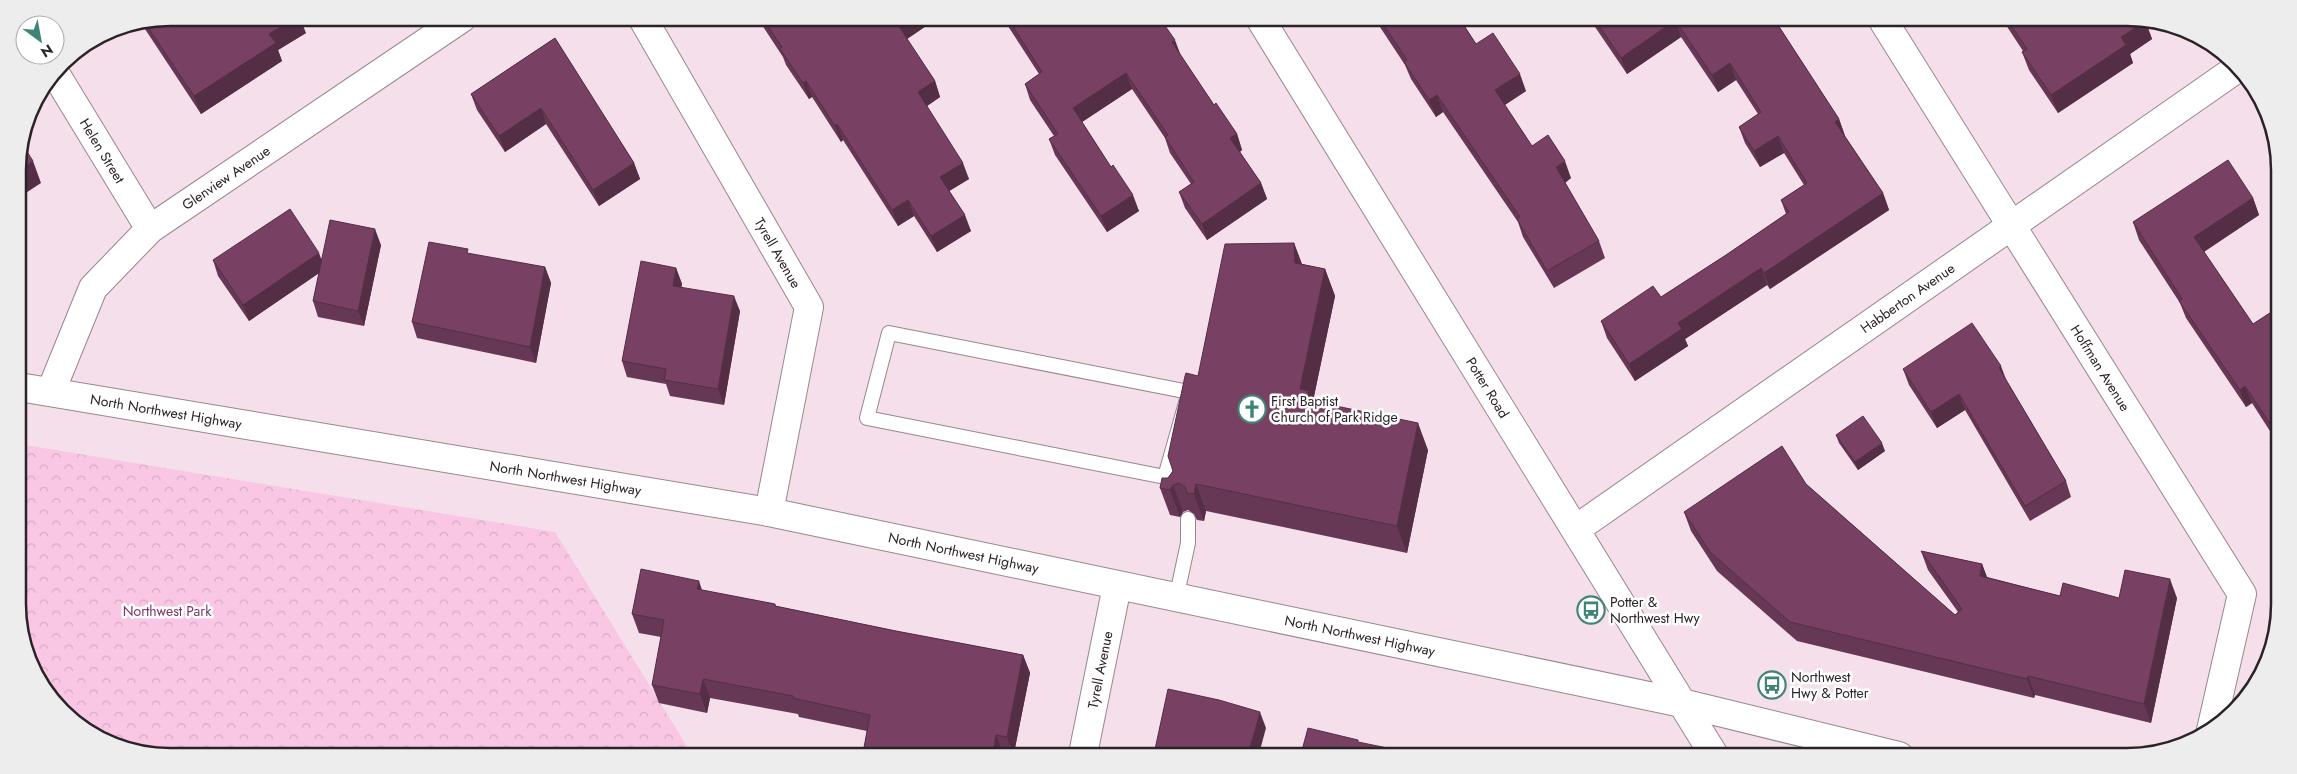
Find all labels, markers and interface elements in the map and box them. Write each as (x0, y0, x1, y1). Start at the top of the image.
north arrow (15, 15, 65, 65)
text: N (37, 40, 57, 62)
street label: Helen Street (75, 114, 130, 188)
street label: Glenview Avenue (178, 141, 274, 215)
street label: Tyrell Avenue (750, 214, 806, 292)
street label: Habberton Avenue (1856, 258, 1959, 338)
street label: Hoffman Avenue (2066, 321, 2135, 415)
street label: Potter Road (1461, 354, 1514, 422)
street label: North Northwest Highway (89, 389, 244, 434)
place label: First Baptist Church of Park Ridge (1271, 391, 1398, 427)
church icon: First Baptist Church of Park Ridge (1237, 394, 1267, 424)
street label: North Northwest Highway (488, 456, 644, 501)
street label: North Northwest Highway (886, 527, 1041, 578)
place label: Potter & Northwest Hwy (1610, 592, 1701, 628)
bus stop icon: Potter & Northwest Hwy (1576, 595, 1606, 625)
park label: Northwest Park (123, 601, 212, 621)
street label: North Northwest Highway (1283, 610, 1438, 661)
street label: Tyrell Avenue (1082, 629, 1118, 710)
place label: Northwest Hwy & Potter (1791, 667, 1869, 703)
bus stop icon: Northwest Hwy & Potter (1757, 670, 1787, 700)

